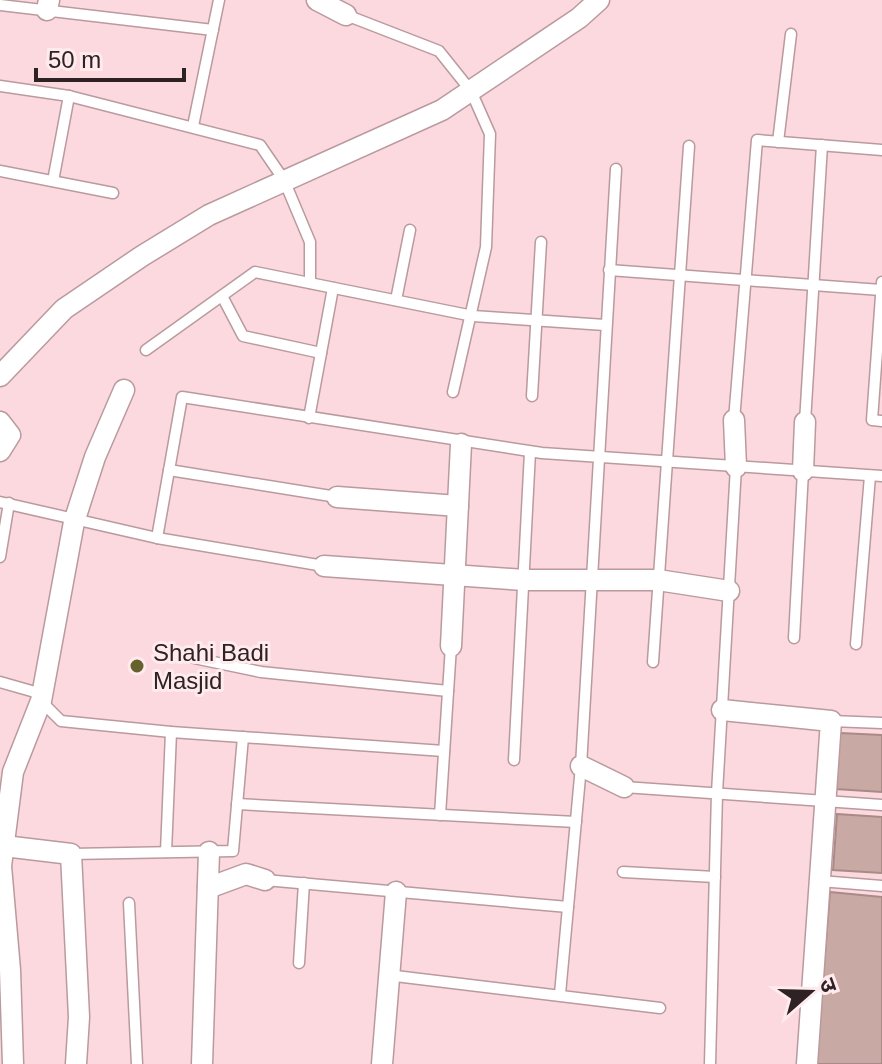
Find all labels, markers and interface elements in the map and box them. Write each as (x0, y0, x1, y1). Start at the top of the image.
scale bar (36, 32, 184, 82)
text: 50 m (48, 46, 101, 73)
place label: Shahi Badi Masjid (153, 639, 269, 694)
marker: Shahi Badi Masjid (128, 657, 146, 675)
north arrow (770, 952, 850, 1032)
text: उ (814, 975, 843, 997)

